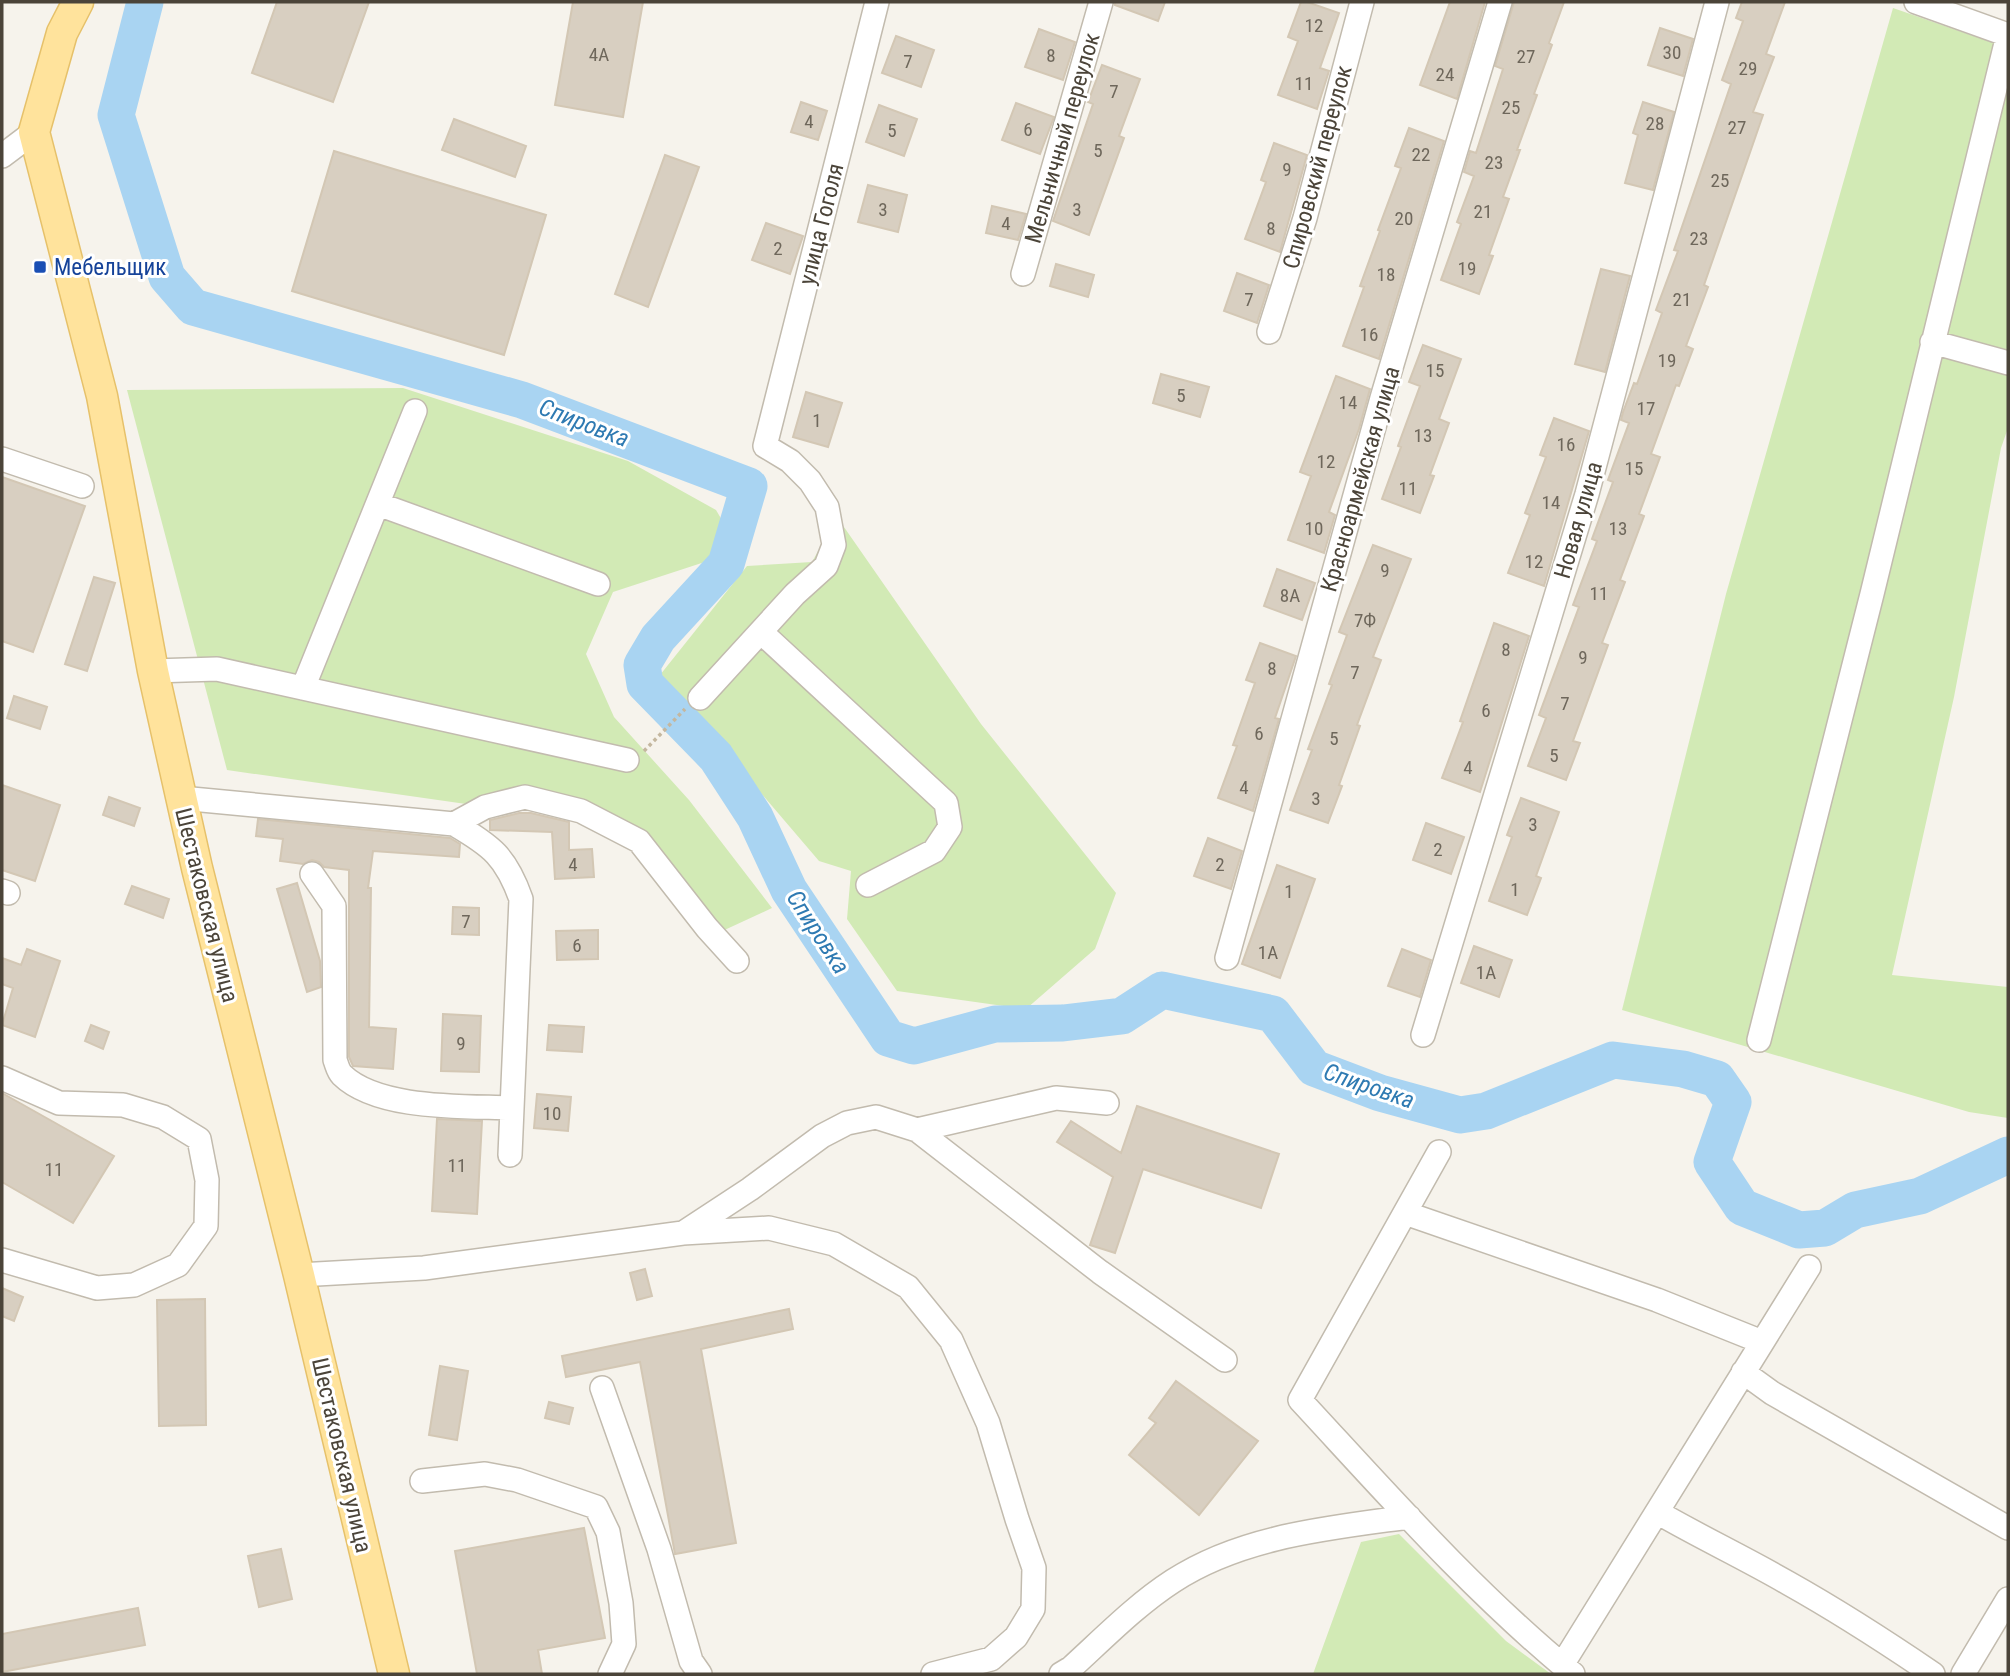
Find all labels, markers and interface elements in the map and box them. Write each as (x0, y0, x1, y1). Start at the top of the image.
house number: 12 (1305, 14, 1323, 37)
street label: Мельничный переулок (1020, 30, 1105, 246)
house number: 30 (1663, 41, 1681, 64)
house number: 4А (589, 43, 609, 66)
house number: 8 (1046, 44, 1056, 67)
house number: 27 (1517, 45, 1535, 68)
house number: 7 (903, 50, 913, 73)
house number: 29 (1739, 57, 1757, 80)
street label: Спировский переулок (1277, 63, 1358, 272)
house number: 24 (1436, 63, 1454, 86)
house number: 11 (1295, 72, 1313, 95)
house number: 7 (1109, 80, 1119, 103)
house number: 25 (1502, 96, 1520, 119)
house number: 4 (804, 110, 814, 133)
house number: 28 (1646, 112, 1664, 135)
house number: 27 (1728, 116, 1746, 139)
house number: 6 (1023, 118, 1033, 141)
house number: 5 (887, 119, 897, 142)
house number: 5 (1093, 139, 1103, 162)
house number: 22 (1412, 143, 1430, 166)
house number: 23 (1485, 151, 1503, 174)
house number: 9 (1282, 158, 1292, 181)
street label: улица Гоголя (793, 161, 850, 288)
house number: 25 (1711, 169, 1729, 192)
house number: 3 (878, 198, 888, 221)
house number: 3 (1072, 198, 1082, 221)
house number: 21 (1474, 200, 1492, 223)
house number: 20 (1395, 207, 1413, 230)
house number: 4 (1001, 212, 1011, 235)
house number: 8 (1266, 217, 1276, 240)
house number: 23 (1690, 227, 1708, 250)
house number: 2 (773, 237, 783, 260)
place label: Мебельщик (54, 254, 166, 281)
house number: 19 (1458, 257, 1476, 280)
marker: Мебельщик (32, 259, 48, 275)
house number: 18 (1377, 263, 1395, 286)
house number: 7 (1244, 288, 1254, 311)
house number: 21 (1673, 288, 1691, 311)
house number: 16 (1360, 323, 1378, 346)
house number: 19 (1658, 349, 1676, 372)
house number: 15 (1426, 359, 1444, 382)
street label: Красноармейская улица (1315, 363, 1406, 595)
house number: 5 (1176, 384, 1186, 407)
house number: 14 (1339, 391, 1357, 414)
water label: Спировка (535, 393, 633, 453)
house number: 17 (1637, 397, 1655, 420)
house number: 1 (812, 409, 822, 432)
house number: 13 (1414, 424, 1432, 447)
house number: 16 (1557, 433, 1575, 456)
house number: 12 (1317, 450, 1335, 473)
house number: 15 (1625, 457, 1643, 480)
street label: Новая улица (1549, 459, 1608, 582)
house number: 11 (1399, 477, 1417, 500)
house number: 14 (1542, 491, 1560, 514)
house number: 10 (1305, 517, 1323, 540)
house number: 13 (1609, 517, 1627, 540)
house number: 12 (1525, 550, 1543, 573)
house number: 9 (1380, 559, 1390, 582)
house number: 11 (1590, 582, 1608, 605)
house number: 8А (1280, 584, 1300, 607)
house number: 7Ф (1354, 609, 1376, 632)
house number: 8 (1501, 638, 1511, 661)
house number: 9 (1578, 646, 1588, 669)
house number: 8 (1267, 657, 1277, 680)
house number: 7 (1350, 661, 1360, 684)
house number: 7 (1560, 692, 1570, 715)
house number: 6 (1481, 699, 1491, 722)
house number: 6 (1254, 722, 1264, 745)
house number: 5 (1329, 727, 1339, 750)
house number: 5 (1549, 744, 1559, 767)
house number: 4 (1463, 756, 1473, 779)
house number: 4 (1239, 776, 1249, 799)
house number: 3 (1311, 787, 1321, 810)
street label: Шестаковская улица (169, 805, 244, 1005)
house number: 3 (1528, 813, 1538, 836)
house number: 2 (1433, 838, 1443, 861)
house number: 4 (568, 853, 578, 876)
house number: 2 (1215, 853, 1225, 876)
house number: 1 (1510, 878, 1520, 901)
house number: 1 (1284, 880, 1294, 903)
water label: Спировка (781, 885, 855, 979)
house number: 7 (461, 910, 471, 933)
house number: 6 (572, 934, 582, 957)
house number: 1А (1258, 941, 1278, 964)
house number: 1А (1476, 961, 1496, 984)
house number: 9 (456, 1032, 466, 1055)
water label: Спировка (1320, 1057, 1418, 1115)
house number: 10 (543, 1102, 561, 1125)
house number: 11 (448, 1154, 466, 1177)
house number: 11 (45, 1158, 63, 1181)
street label: Шестаковская улица (306, 1355, 377, 1555)

